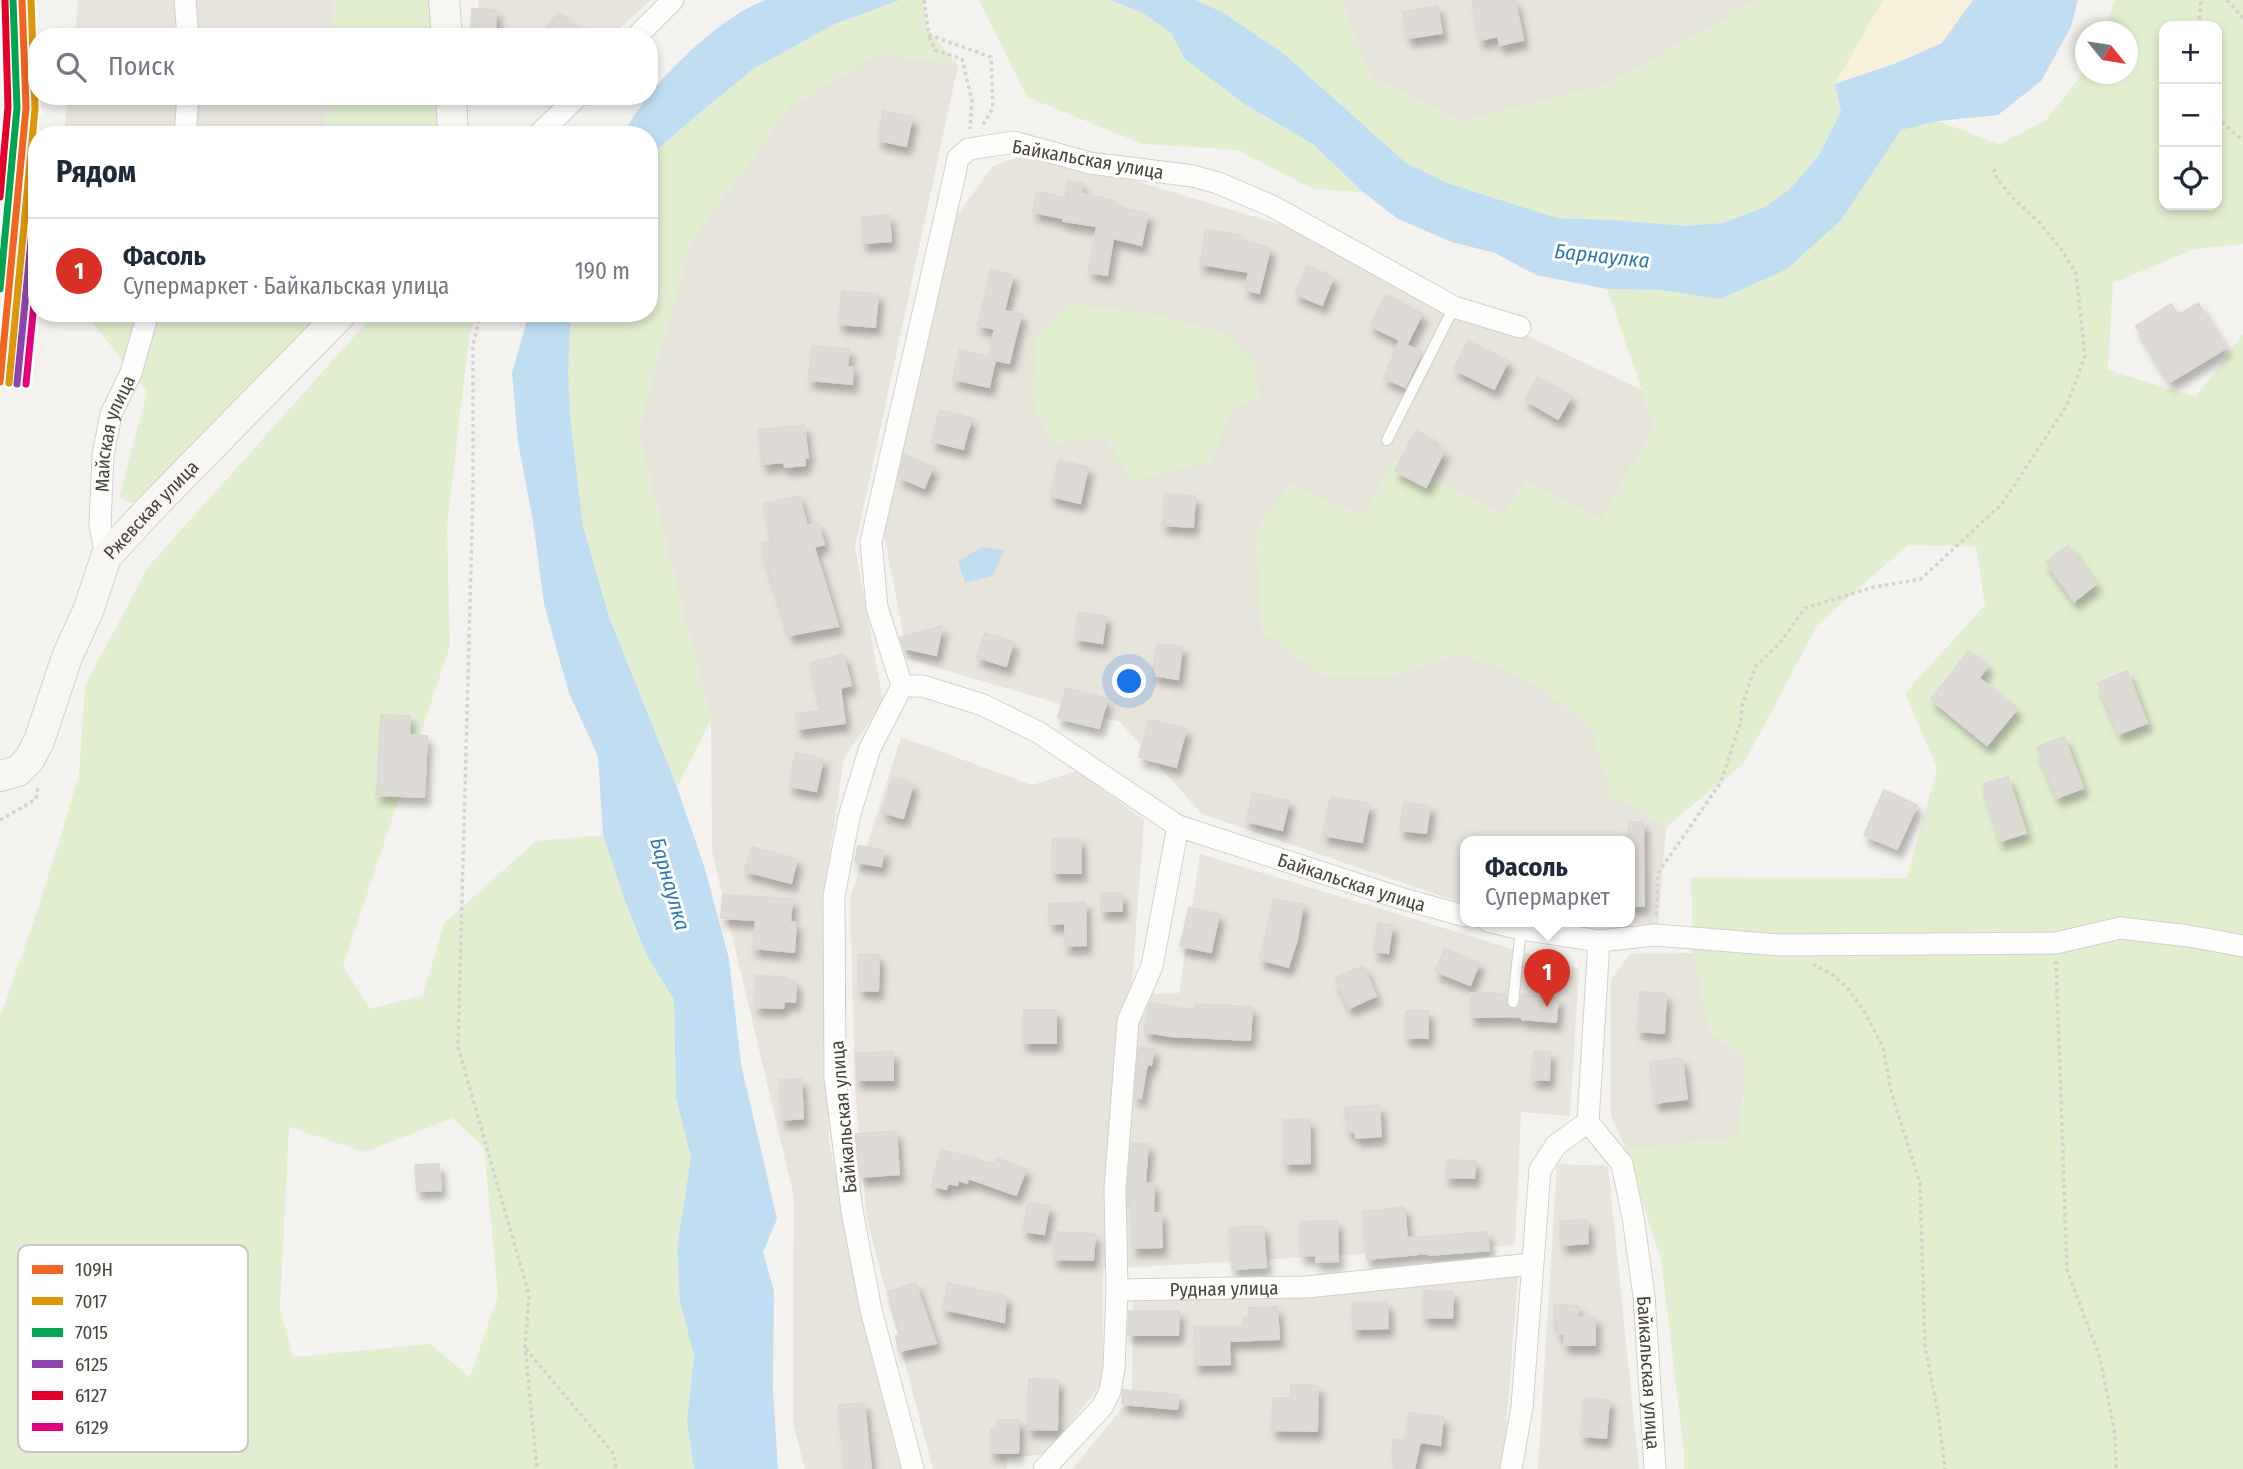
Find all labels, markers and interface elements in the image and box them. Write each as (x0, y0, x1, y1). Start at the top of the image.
north arrow (2075, 21, 2138, 84)
map controls (2159, 21, 2222, 210)
button: + (2159, 21, 2222, 84)
search box (28, 28, 658, 105)
icon: search (52, 48, 90, 86)
text: Поиск (108, 51, 175, 82)
button: − (2159, 84, 2222, 147)
street label: Байкальская улица (1010, 135, 1166, 184)
button: locate (2159, 147, 2222, 210)
text: Рядом (56, 154, 136, 190)
water label: Барнаулка (1553, 238, 1651, 274)
text: Фасоль (123, 241, 206, 272)
text: 1 (74, 257, 84, 285)
text: 190 m (575, 257, 630, 285)
text: Супермаркет · Байкальская улица (123, 272, 449, 300)
street label: Майская улица (90, 371, 140, 492)
street label: Ржевская улица (99, 455, 204, 564)
your location (1112, 664, 1146, 698)
water label: Барнаулка (644, 835, 696, 933)
popup (1460, 836, 1635, 927)
street label: Байкальская улица (1275, 848, 1428, 916)
text: Фасоль (1485, 852, 1568, 883)
text: Супермаркет (1485, 883, 1610, 911)
pin: 1 (1524, 949, 1570, 1007)
street label: Байкальская улица (825, 1039, 862, 1194)
legend (18, 1245, 248, 1452)
text: 109Н (75, 1258, 113, 1281)
street label: Рудная улица (1169, 1276, 1279, 1301)
text: 7017 (75, 1290, 107, 1313)
street label: Байкальская улица (1632, 1295, 1665, 1450)
text: 7015 (75, 1321, 108, 1344)
text: 6125 (75, 1353, 108, 1376)
text: 6127 (75, 1384, 107, 1407)
text: 6129 (75, 1416, 108, 1439)

